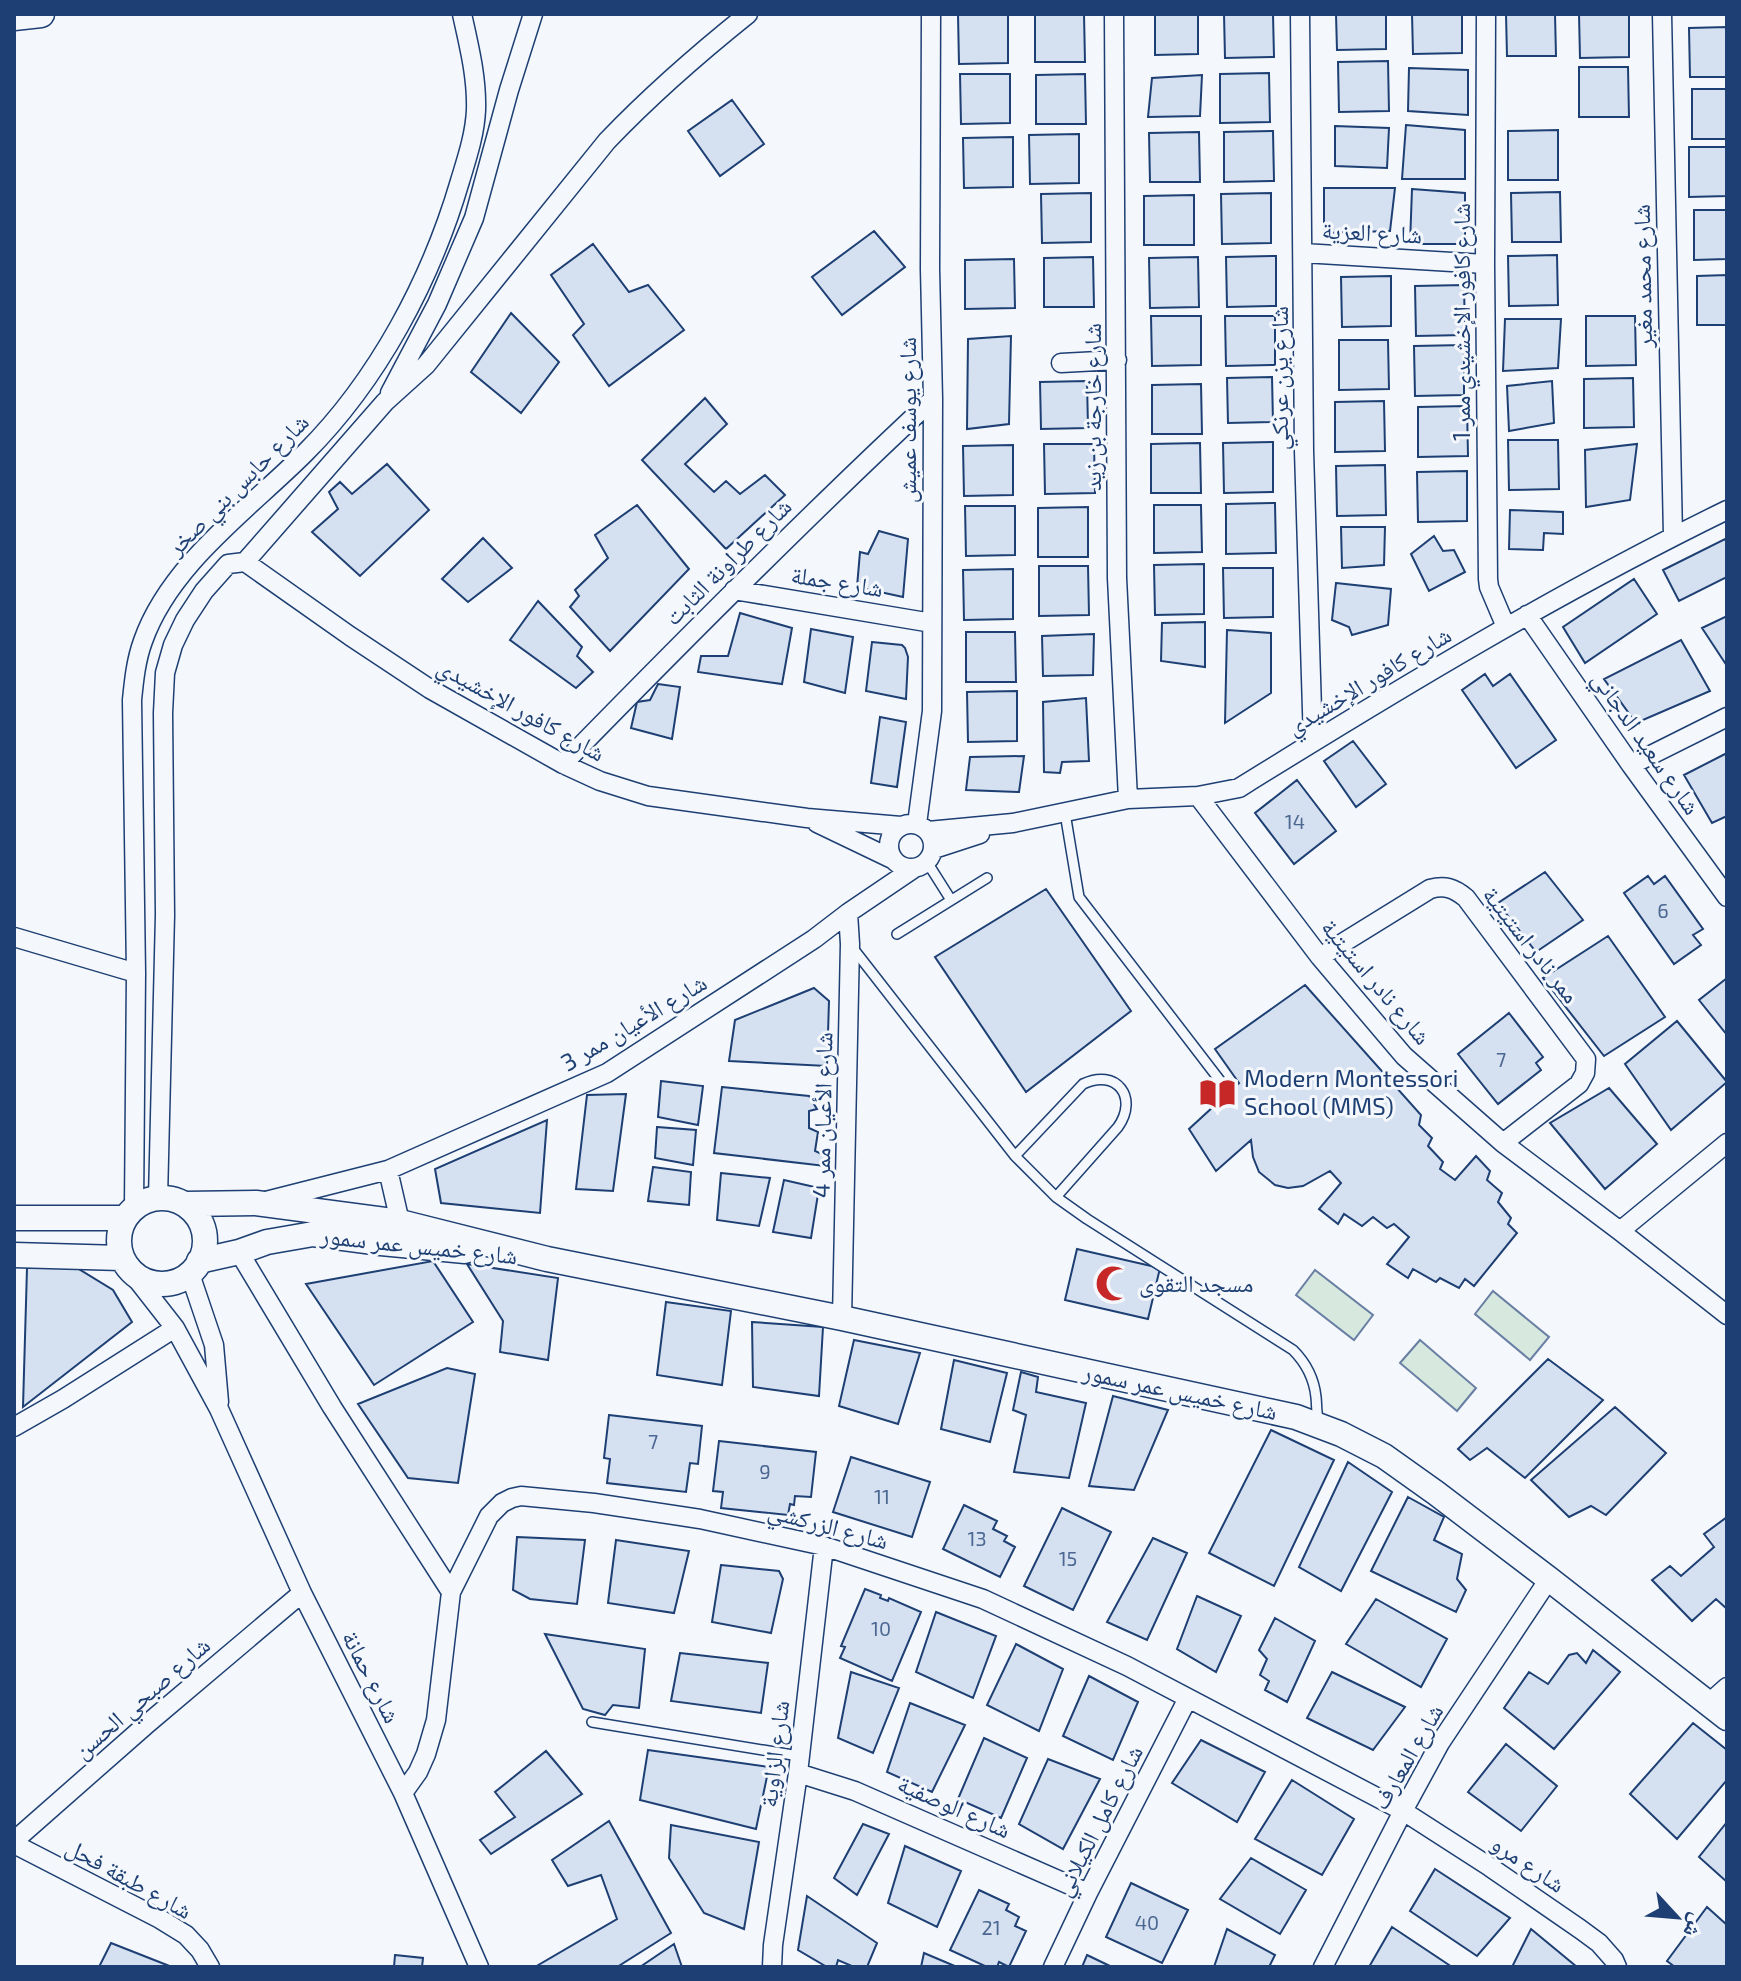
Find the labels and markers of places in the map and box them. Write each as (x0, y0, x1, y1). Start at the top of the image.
place label: Modern Montessori School (MMS) (1244, 1063, 1459, 1120)
library icon: Modern Montessori School (MMS) (1199, 1074, 1237, 1112)
mosque icon: مسجد التقوى (1094, 1265, 1132, 1303)
place label: مسجد التقوى (1139, 1268, 1253, 1298)

